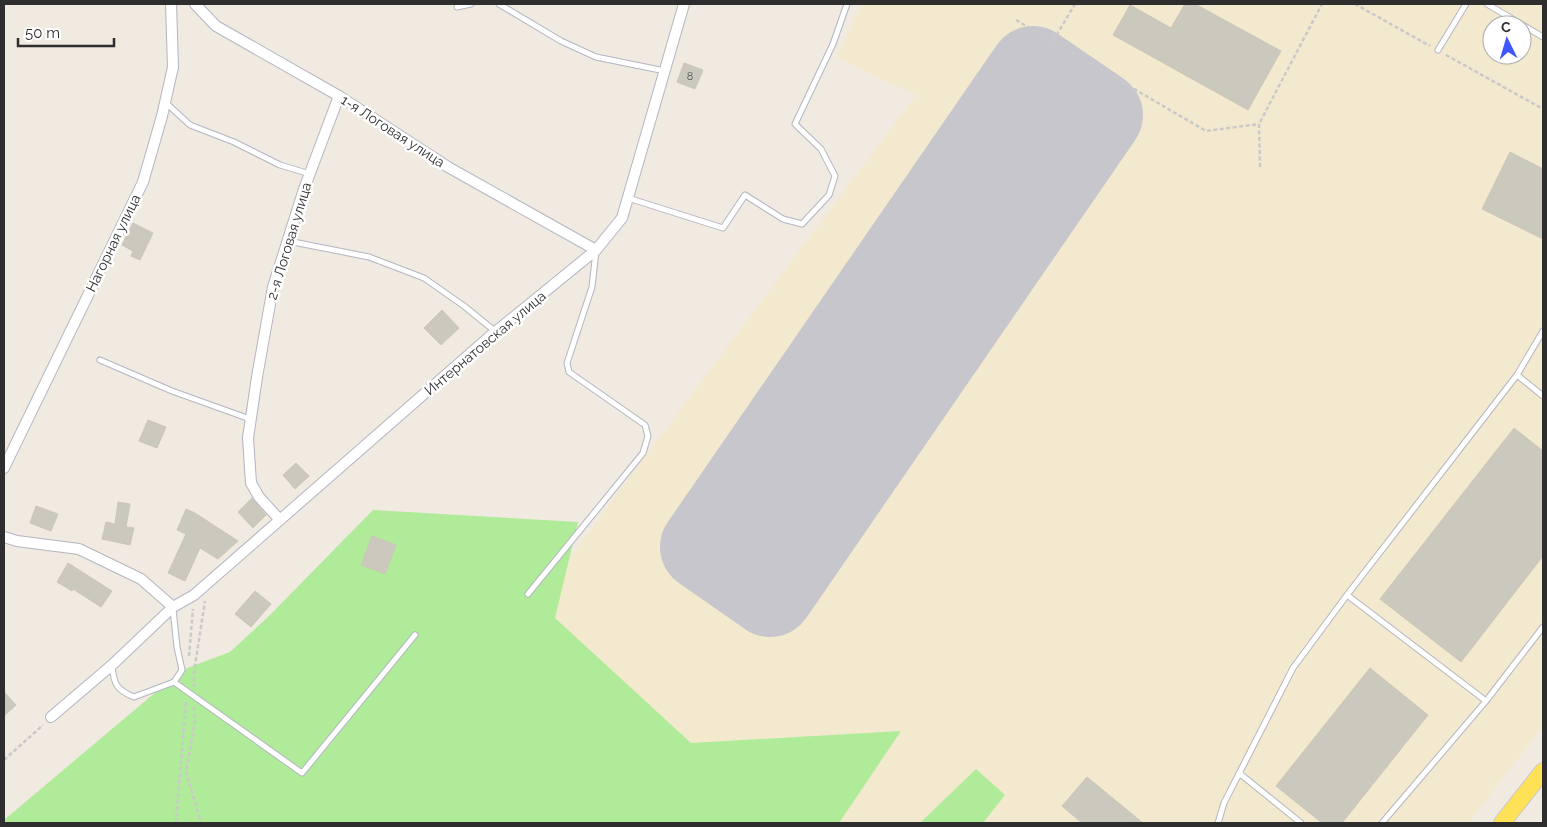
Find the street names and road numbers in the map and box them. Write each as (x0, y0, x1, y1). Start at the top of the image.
street label: 1-я Логовая улица (338, 92, 448, 170)
street label: 2-я Логовая улица (264, 180, 314, 302)
street label: Нагорная улица (82, 192, 144, 294)
street label: Интернатовская улица (421, 288, 549, 398)

